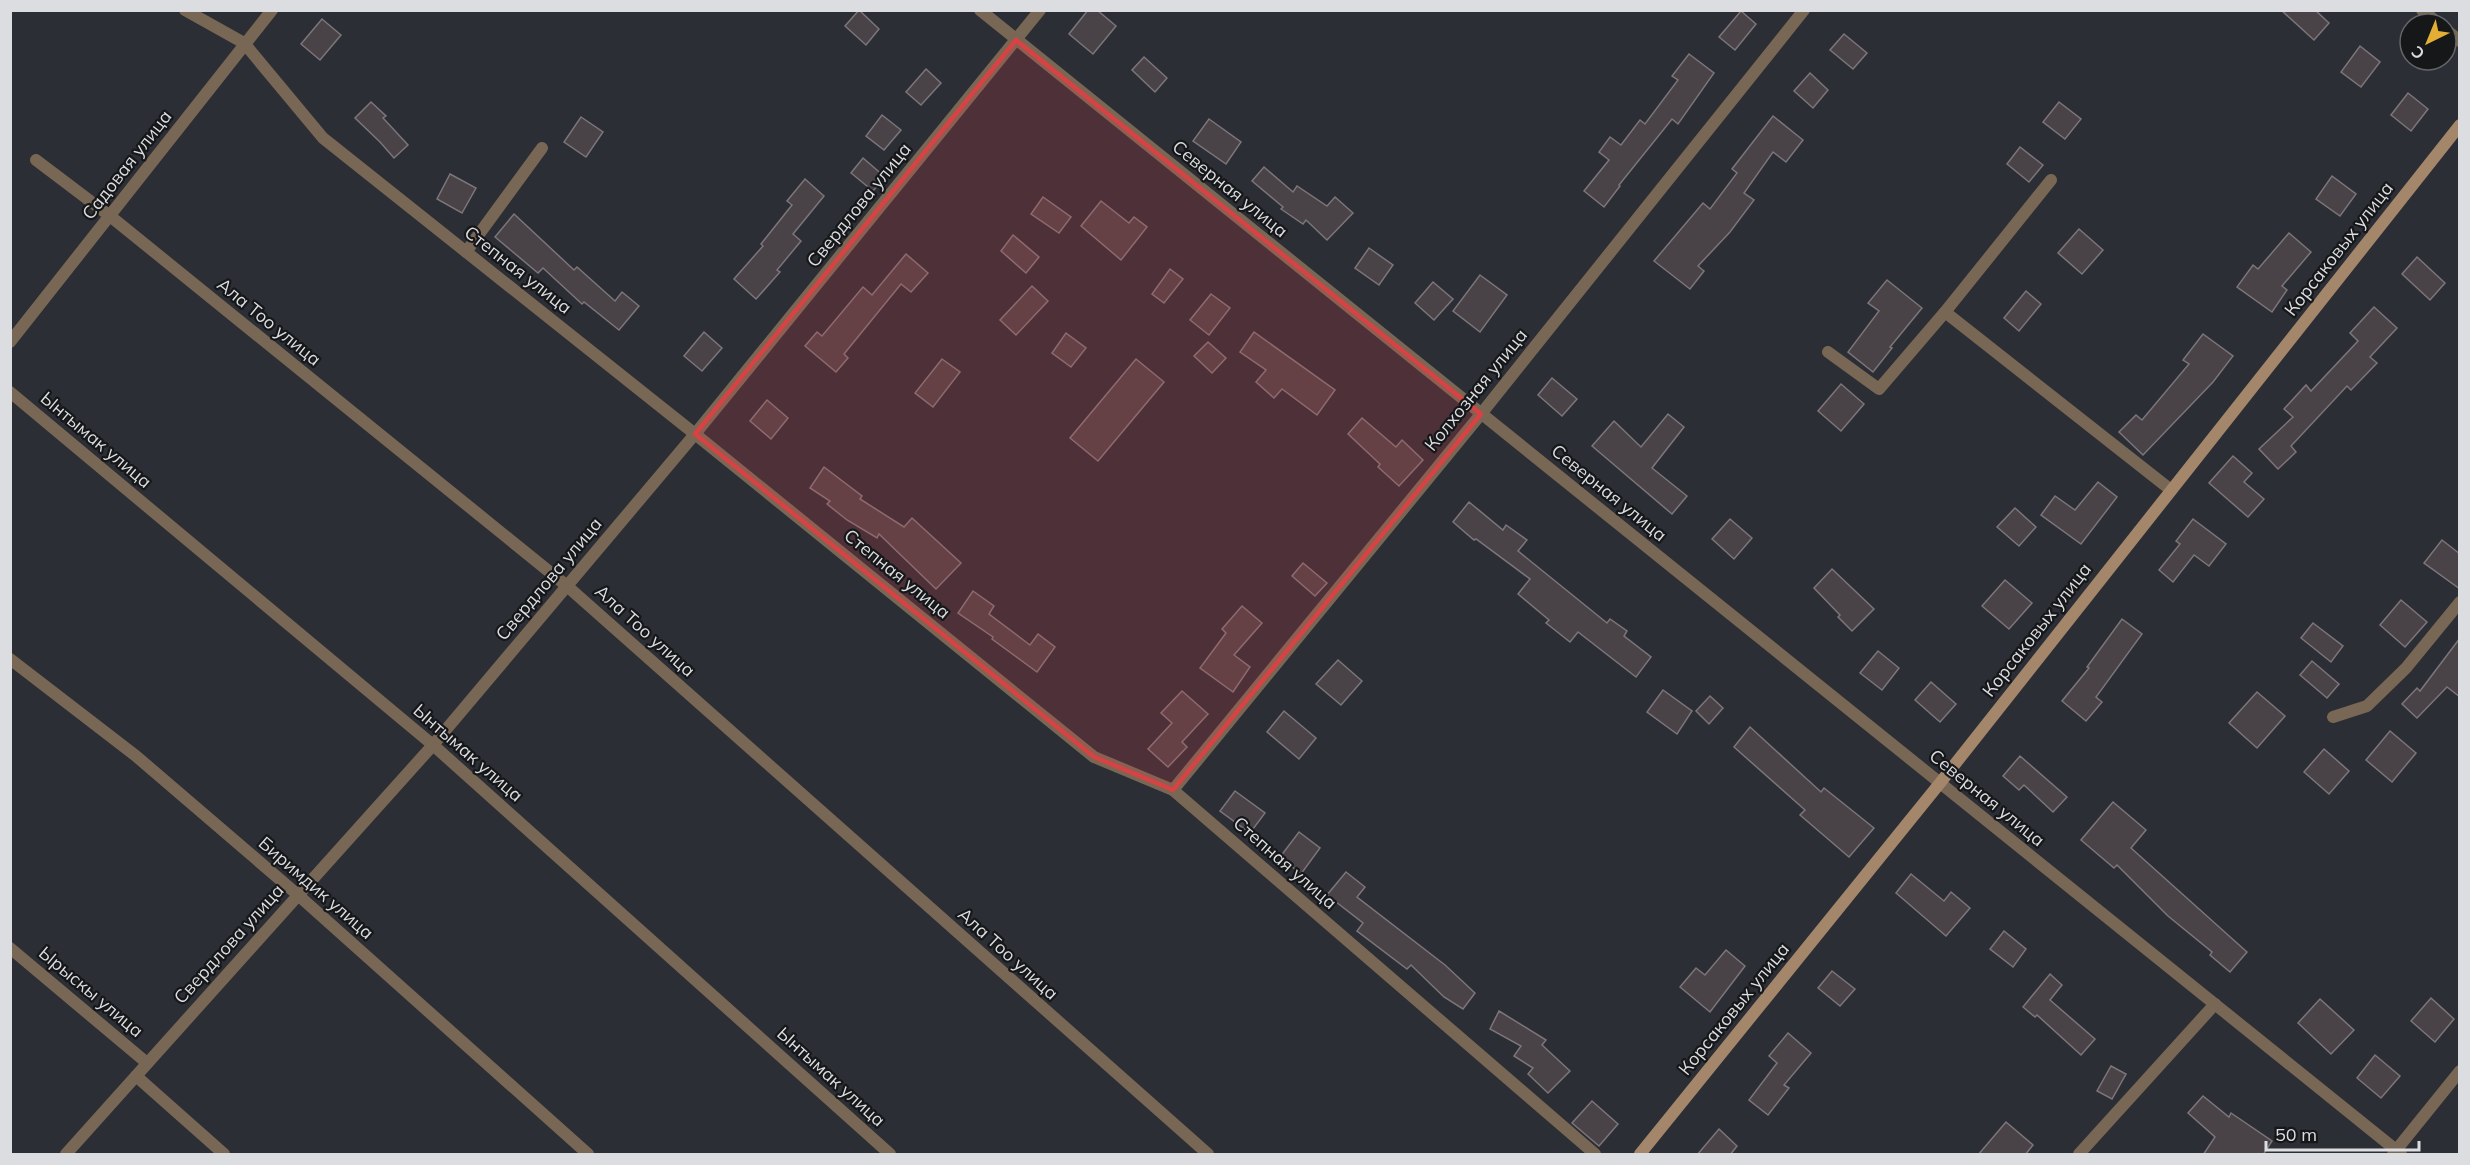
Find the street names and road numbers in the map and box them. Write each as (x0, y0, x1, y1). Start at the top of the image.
street label: Садовая улица (77, 105, 176, 224)
street label: Северная улица (1168, 135, 1293, 242)
street label: Свердлова улица (801, 138, 916, 272)
street label: Корсаковых улица (2279, 177, 2398, 320)
street label: Степная улица (460, 221, 577, 319)
street label: Ала Тоо улица (213, 273, 326, 371)
street label: Колхозная улица (1419, 324, 1532, 455)
street label: Ынтымак улица (36, 386, 157, 493)
street label: Северная улица (1547, 439, 1672, 546)
street label: Свердлова улица (490, 513, 607, 645)
street label: Степная улица (840, 524, 955, 623)
street label: Корсаковых улица (1977, 558, 2096, 701)
street label: Ала Тоо улица (590, 580, 700, 682)
street label: Ынтымак улица (409, 699, 528, 807)
street label: Северная улица (1925, 744, 2050, 851)
street label: Степная улица (1229, 811, 1342, 914)
street label: Биримдик улица (254, 831, 379, 944)
street label: Свердлова улица (169, 879, 289, 1008)
street label: Ала Тоо улица (953, 903, 1063, 1005)
street label: Корсаковых улица (1673, 938, 1794, 1080)
street label: Ырыскы улица (34, 941, 148, 1042)
street label: Ынтымак улица (772, 1022, 890, 1131)

